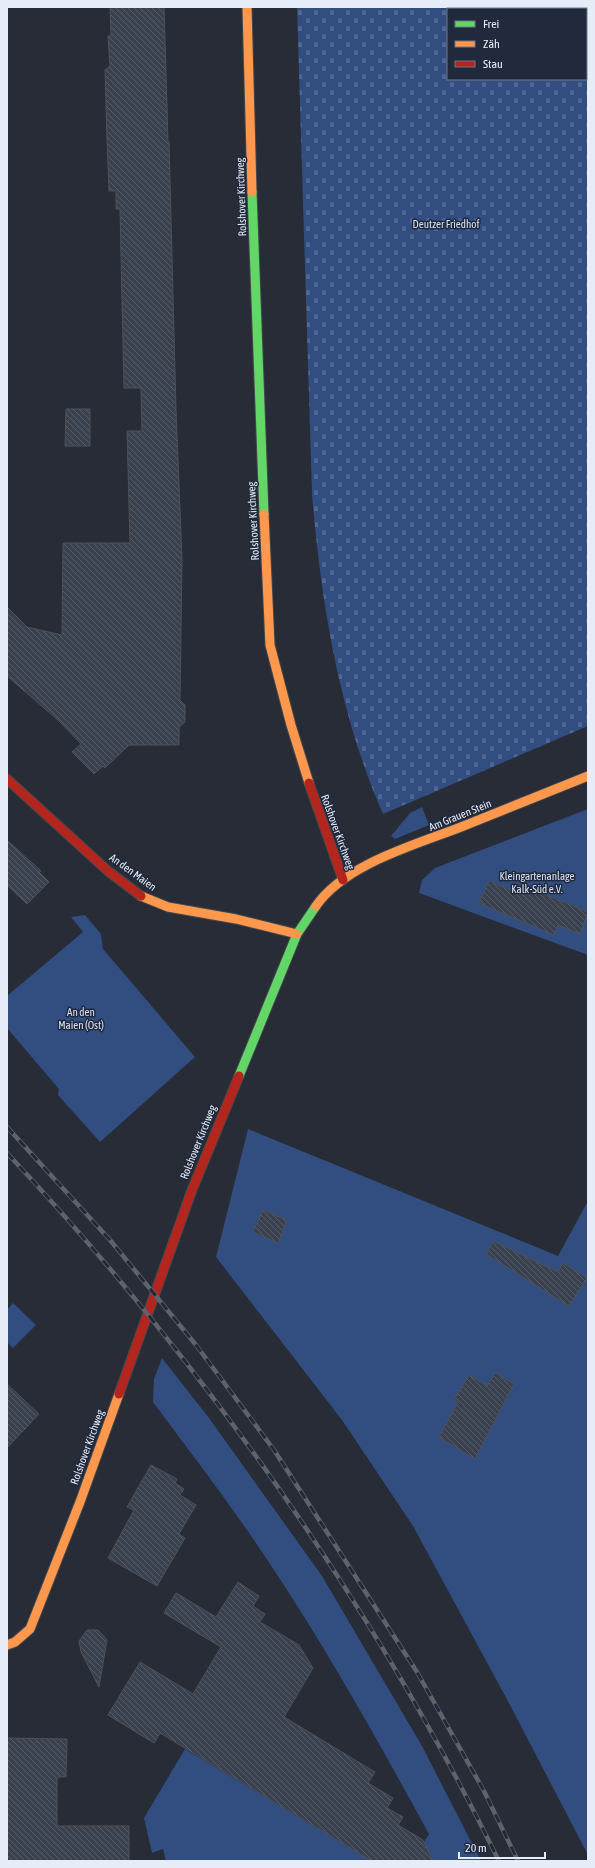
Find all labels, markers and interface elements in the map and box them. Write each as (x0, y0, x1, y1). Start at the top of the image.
legend (447, 8, 587, 80)
text: Frei (483, 17, 499, 31)
text: Zäh (483, 37, 500, 51)
text: Stau (483, 57, 503, 71)
street label: Rolshover Kirchweg (234, 157, 248, 237)
park label: Deutzer Friedhof (413, 218, 479, 230)
street label: Rolshover Kirchweg (245, 481, 261, 561)
street label: Rolshover Kirchweg (319, 793, 357, 871)
street label: Am Grauen Stein (427, 797, 493, 833)
street label: An den Maien (107, 851, 159, 893)
park label: Kleingartenanlage Kalk-Süd e.V. (499, 870, 575, 895)
park label: An den Maien (Ost) (58, 1006, 104, 1031)
street label: Rolshover Kirchweg (178, 1103, 218, 1181)
street label: Rolshover Kirchweg (68, 1408, 106, 1486)
scale bar (459, 1834, 545, 1860)
text: 20 m (465, 1841, 487, 1855)

